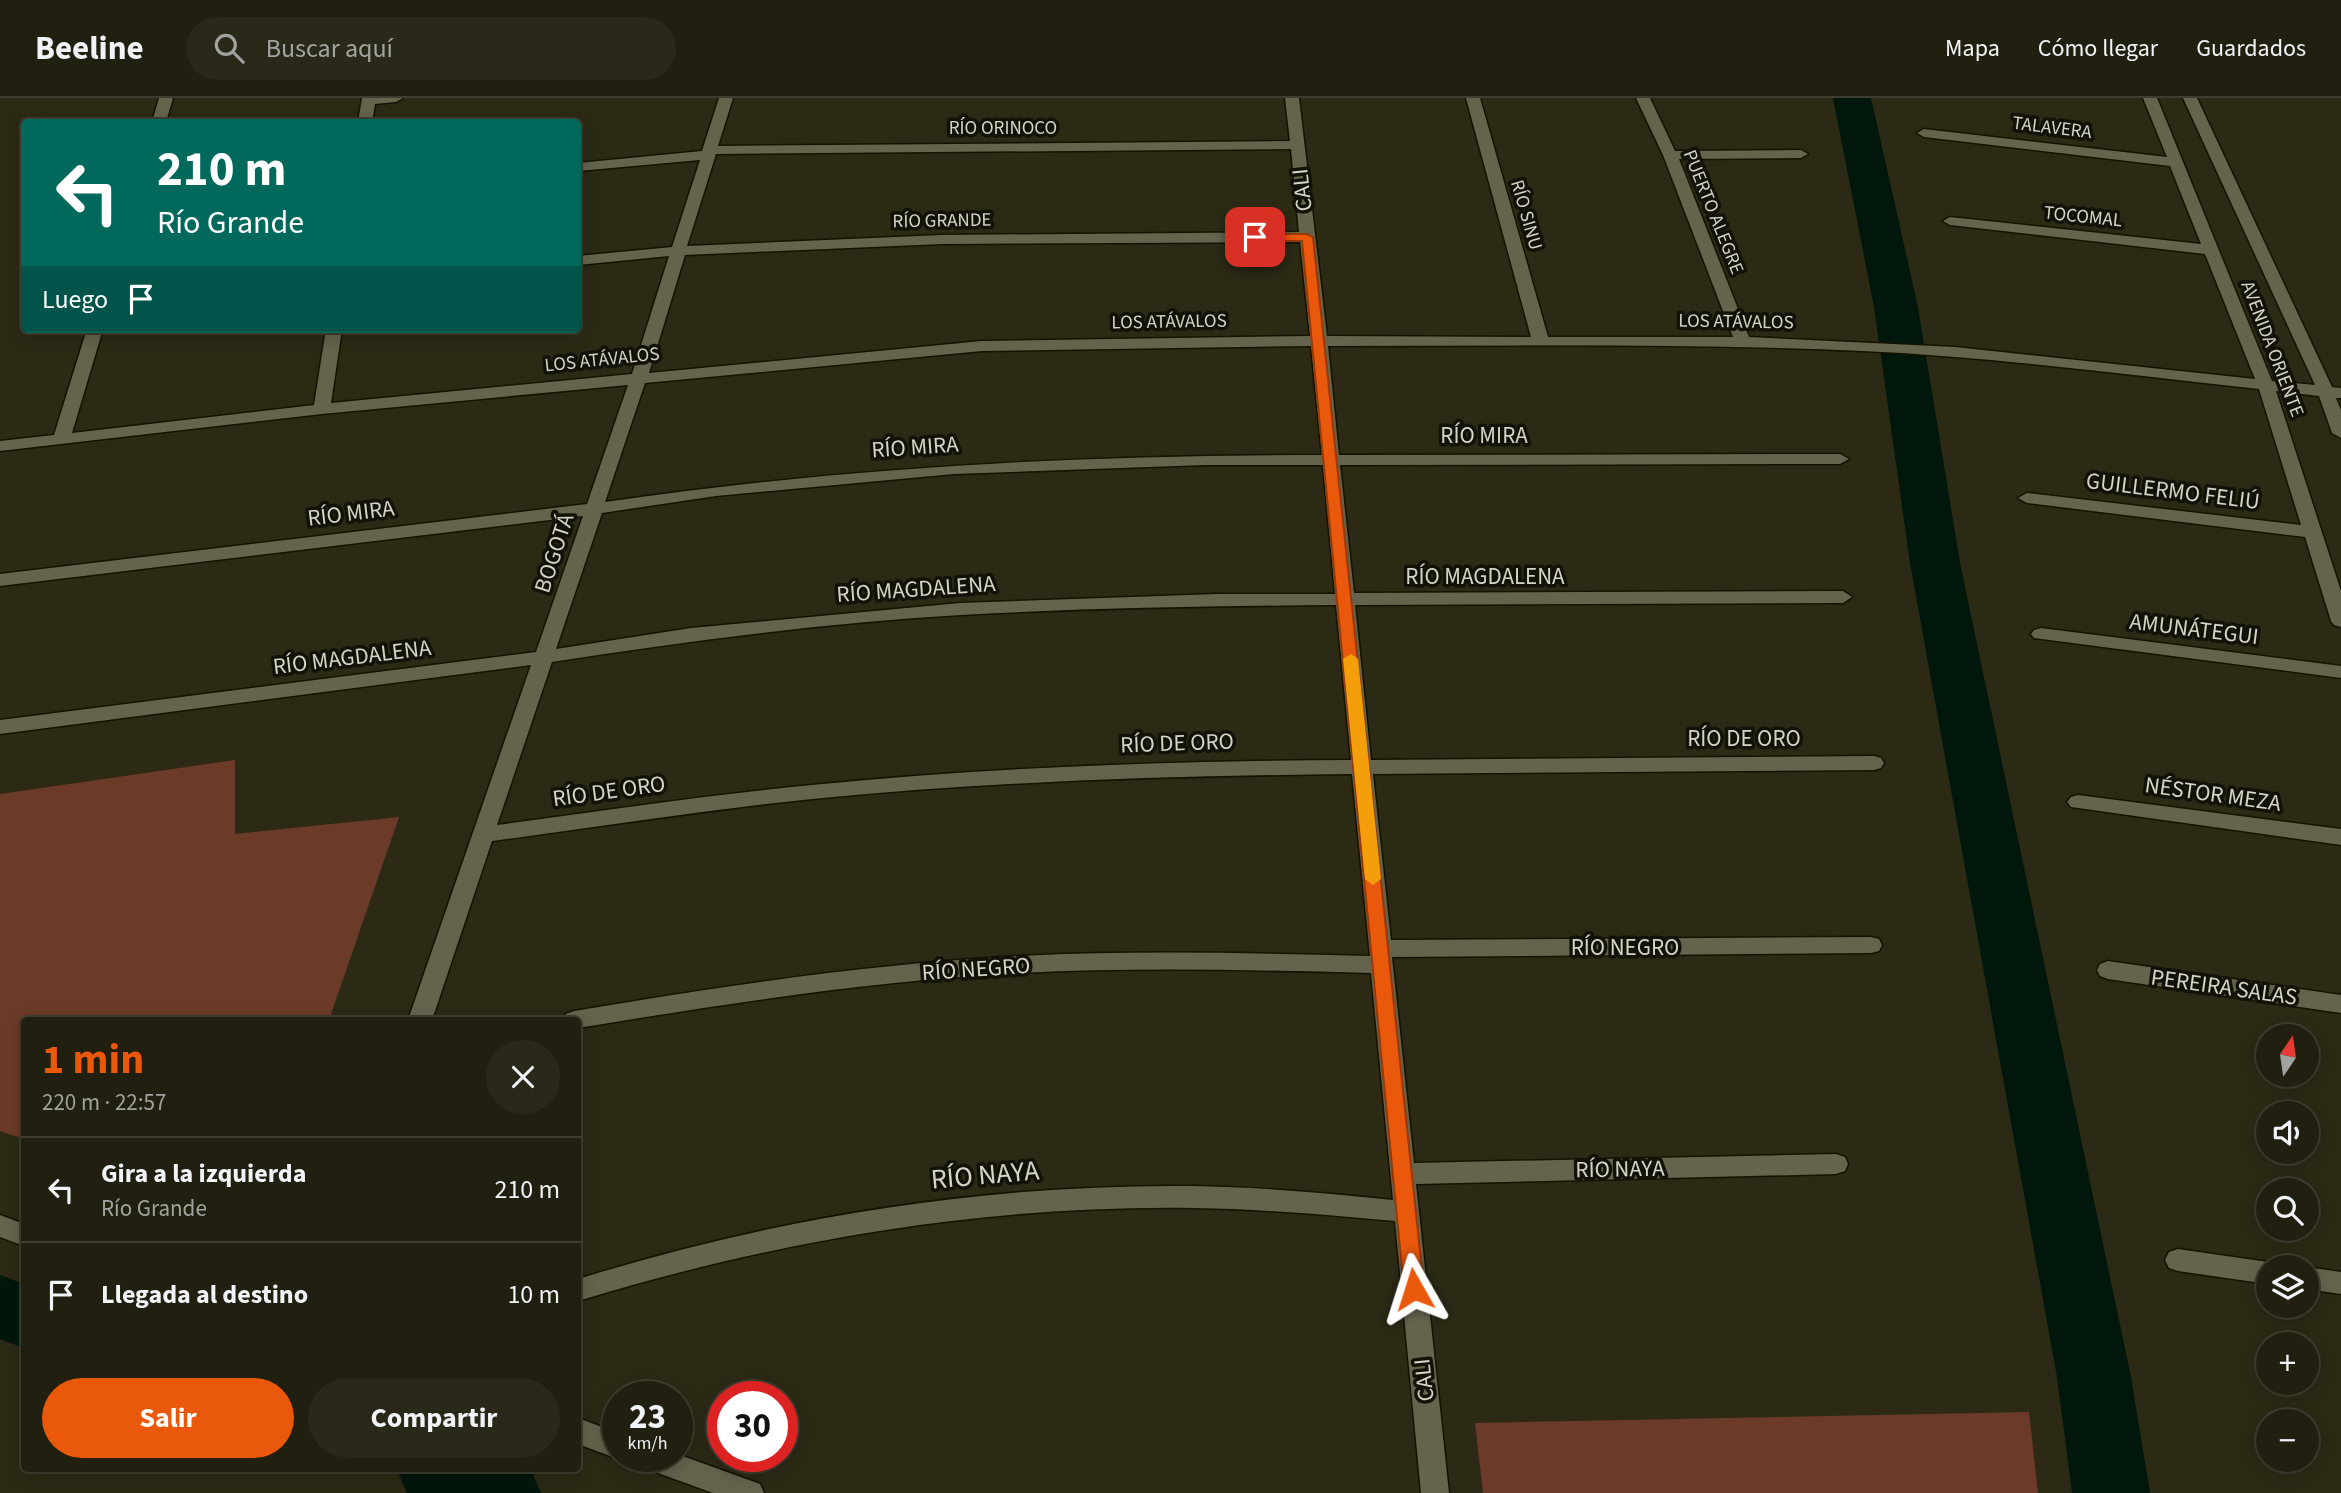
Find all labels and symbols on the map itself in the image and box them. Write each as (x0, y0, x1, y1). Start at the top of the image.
street label: TALAVERA (2011, 110, 2094, 146)
street label: RÍO ORINOCO (949, 115, 1057, 142)
street label: PUERTO ALEGRE (1676, 146, 1750, 278)
street label: CALI (1283, 167, 1321, 213)
street label: RÍO SINU (1503, 177, 1549, 253)
street label: TOCOMAL (2042, 199, 2124, 235)
street label: RÍO GRANDE (892, 207, 992, 235)
pin (1225, 207, 1285, 267)
street label: AVENIDA ORIENTE (2234, 277, 2310, 421)
street label: LOS ATÁVALOS (1111, 307, 1227, 337)
street label: LOS ATÁVALOS (1678, 307, 1794, 337)
street label: LOS ATÁVALOS (543, 341, 661, 379)
street label: RÍO MIRA (1440, 419, 1528, 452)
street label: RÍO MIRA (870, 427, 960, 467)
street label: GUILLERMO FELIÚ (2084, 464, 2262, 518)
street label: RÍO MIRA (306, 491, 397, 535)
street label: BOGOTÁ (526, 509, 582, 597)
street label: RÍO MAGDALENA (1405, 560, 1565, 593)
street label: RÍO MAGDALENA (835, 567, 997, 611)
street label: AMUNÁTEGUI (2128, 605, 2260, 653)
street label: RÍO MAGDALENA (271, 631, 434, 683)
street label: RÍO DE ORO (1687, 722, 1801, 755)
street label: RÍO DE ORO (1120, 725, 1234, 761)
street label: RÍO DE ORO (550, 767, 668, 815)
street label: NÉSTOR MEZA (2143, 768, 2284, 820)
street label: RÍO NEGRO (1571, 931, 1679, 964)
street label: RÍO NEGRO (921, 949, 1031, 989)
street label: PEREIRA SALAS (2149, 960, 2299, 1014)
north arrow (2256, 1024, 2319, 1087)
street label: RÍO NAYA (929, 1150, 1042, 1200)
street label: RÍO NAYA (1575, 1152, 1665, 1186)
position arrow (1377, 1252, 1451, 1326)
street label: CALI (1405, 1357, 1443, 1403)
speed limit sign: 30 (707, 1381, 798, 1472)

